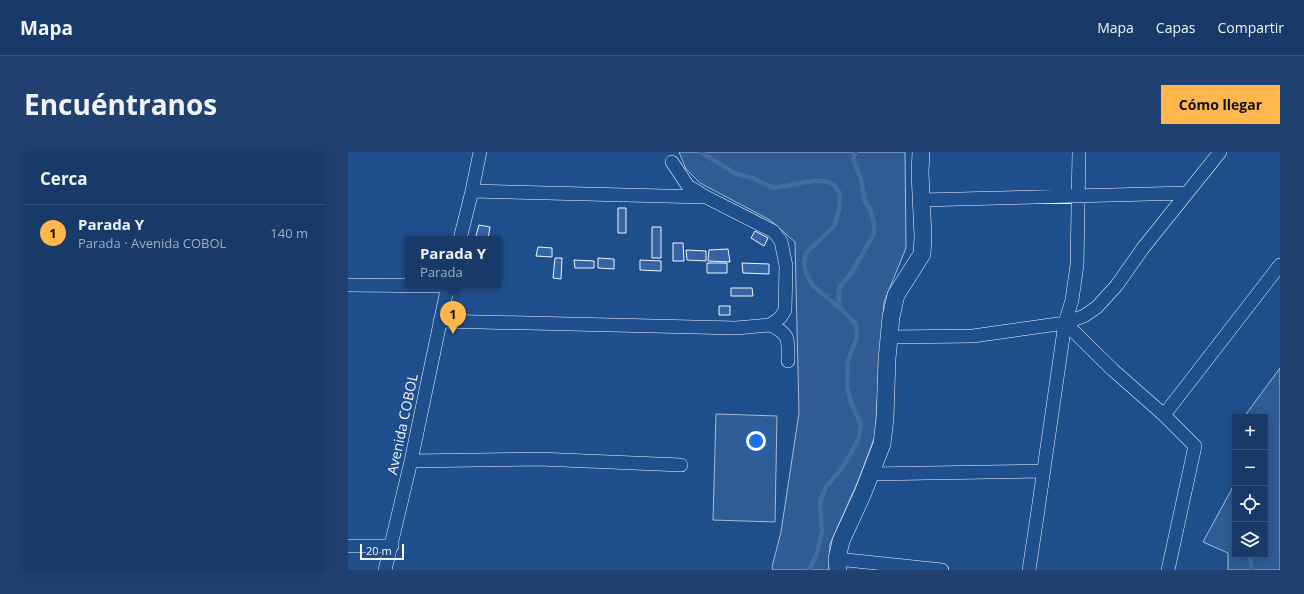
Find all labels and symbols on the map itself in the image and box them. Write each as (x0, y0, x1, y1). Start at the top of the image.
pin: 1 (440, 301, 466, 334)
street label: Avenida COBOL (382, 372, 422, 476)
your location (746, 431, 766, 451)
scale bar (360, 542, 404, 561)

